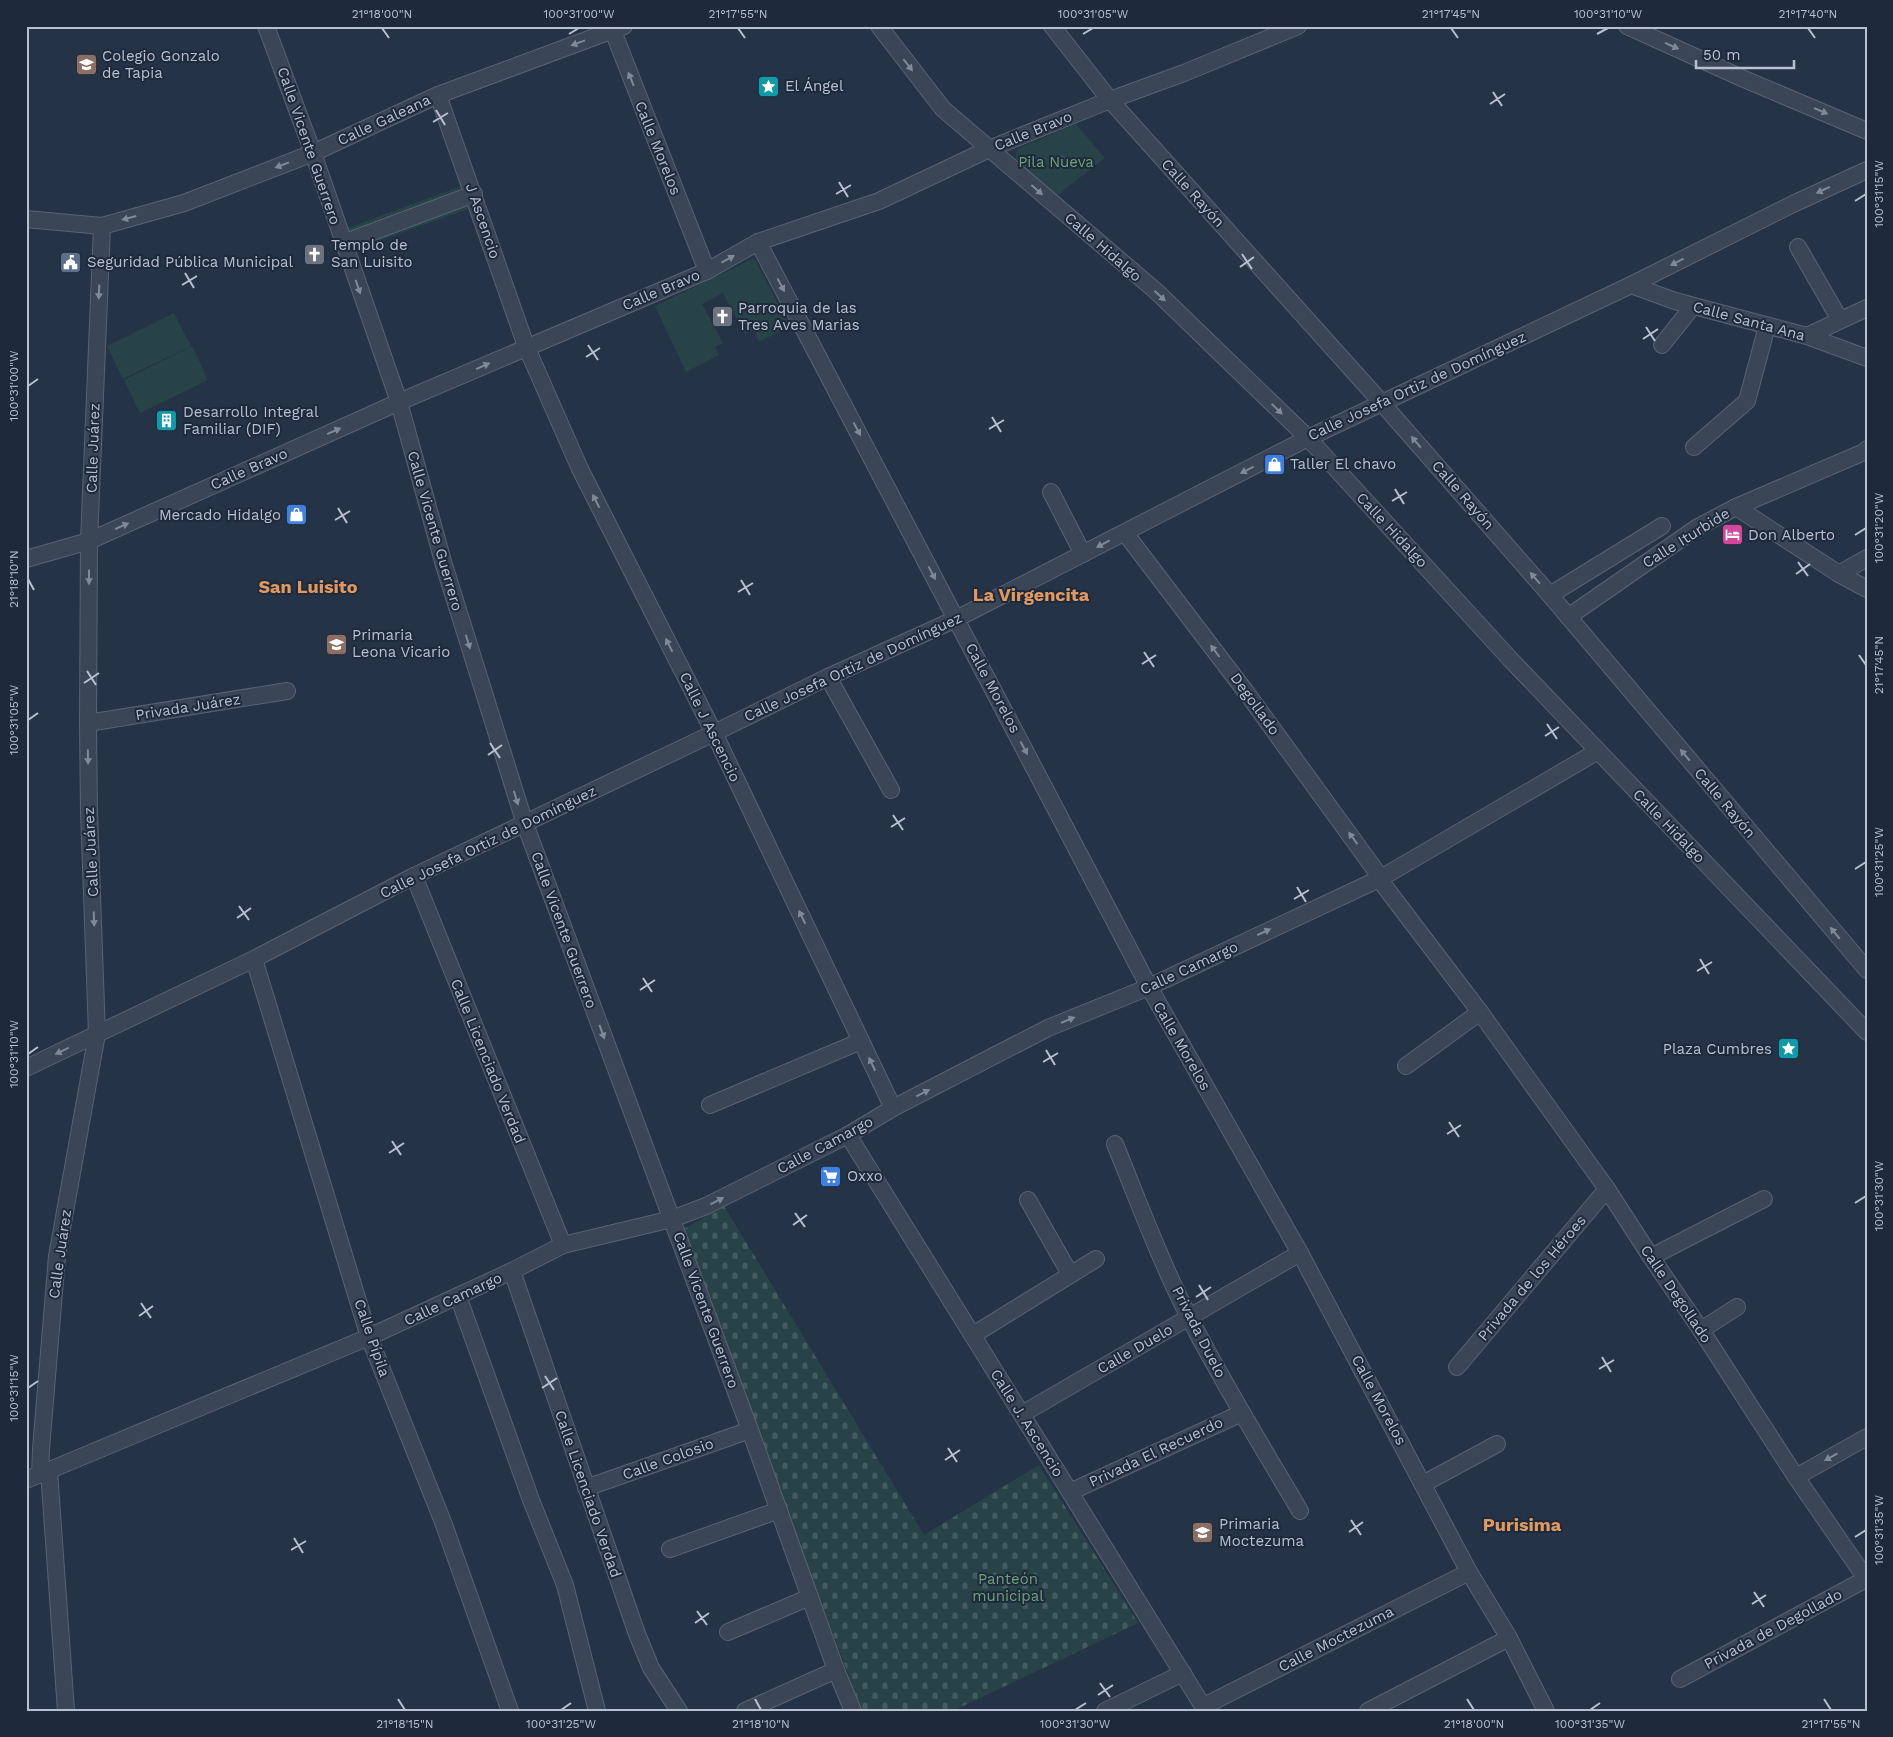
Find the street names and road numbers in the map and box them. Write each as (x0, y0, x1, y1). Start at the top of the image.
street label: Calle Vicente Guerrero (274, 65, 344, 227)
street label: Calle Galeana (335, 90, 434, 149)
street label: Calle Morelos (631, 99, 685, 198)
street label: Calle Bravo (991, 107, 1075, 155)
street label: Calle Rayón (1158, 155, 1228, 231)
street label: J Ascencio (462, 181, 504, 261)
street label: Calle Hidalgo (1061, 209, 1145, 285)
street label: Calle Bravo (620, 266, 702, 314)
street label: Calle Santa Ana (1691, 297, 1808, 345)
street label: Calle Josefa Ortiz de Domínguez (1305, 327, 1529, 445)
street label: Calle Juárez (82, 403, 104, 493)
street label: Calle Bravo (208, 444, 290, 494)
street label: Calle Vicente Guerrero (404, 449, 466, 613)
street label: Calle Rayón (1428, 457, 1498, 533)
street label: Calle Hidalgo (1353, 489, 1431, 571)
street label: Calle Iturbide (1639, 504, 1733, 572)
street label: Calle Josefa Ortiz de Domínguez (741, 608, 965, 726)
street label: Calle Morelos (962, 640, 1024, 736)
street label: Calle J Ascencio (676, 669, 744, 785)
street label: Degollado (1226, 669, 1284, 739)
street label: Privada Juárez (134, 690, 242, 724)
street label: Calle Rayón (1691, 764, 1759, 842)
street label: Calle Josefa Ortiz de Domínguez (377, 782, 599, 902)
street label: Calle Hidalgo (1629, 785, 1709, 867)
street label: Calle Juárez (80, 807, 102, 897)
street label: Calle Vicente Guerrero (527, 849, 601, 1011)
street label: Calle Camargo (1137, 937, 1241, 999)
street label: Calle Licenciado Verdad (447, 976, 529, 1146)
street label: Calle Morelos (1149, 998, 1215, 1094)
street label: Calle Camargo (774, 1112, 876, 1178)
street label: Calle Juárez (45, 1208, 75, 1300)
street label: Privada de los Héroes (1474, 1211, 1590, 1345)
street label: Calle Vicente Guerrero (669, 1229, 743, 1391)
street label: Calle Degollado (1637, 1242, 1715, 1346)
street label: Calle Camargo (401, 1268, 505, 1330)
street label: Privada Duelo (1168, 1283, 1230, 1381)
street label: Calle Pípila (350, 1297, 394, 1380)
street label: Calle Duelo (1094, 1320, 1176, 1378)
street label: Calle Morelos (1348, 1352, 1410, 1448)
street label: Calle J. Ascencio (987, 1366, 1067, 1480)
street label: Calle Licenciado Verdad (551, 1408, 625, 1580)
street label: Privada El Recuerdo (1086, 1413, 1226, 1491)
street label: Calle Colosio (620, 1434, 716, 1484)
street label: Privada de Degollado (1701, 1585, 1845, 1673)
street label: Calle Moctezuma (1275, 1602, 1397, 1676)

